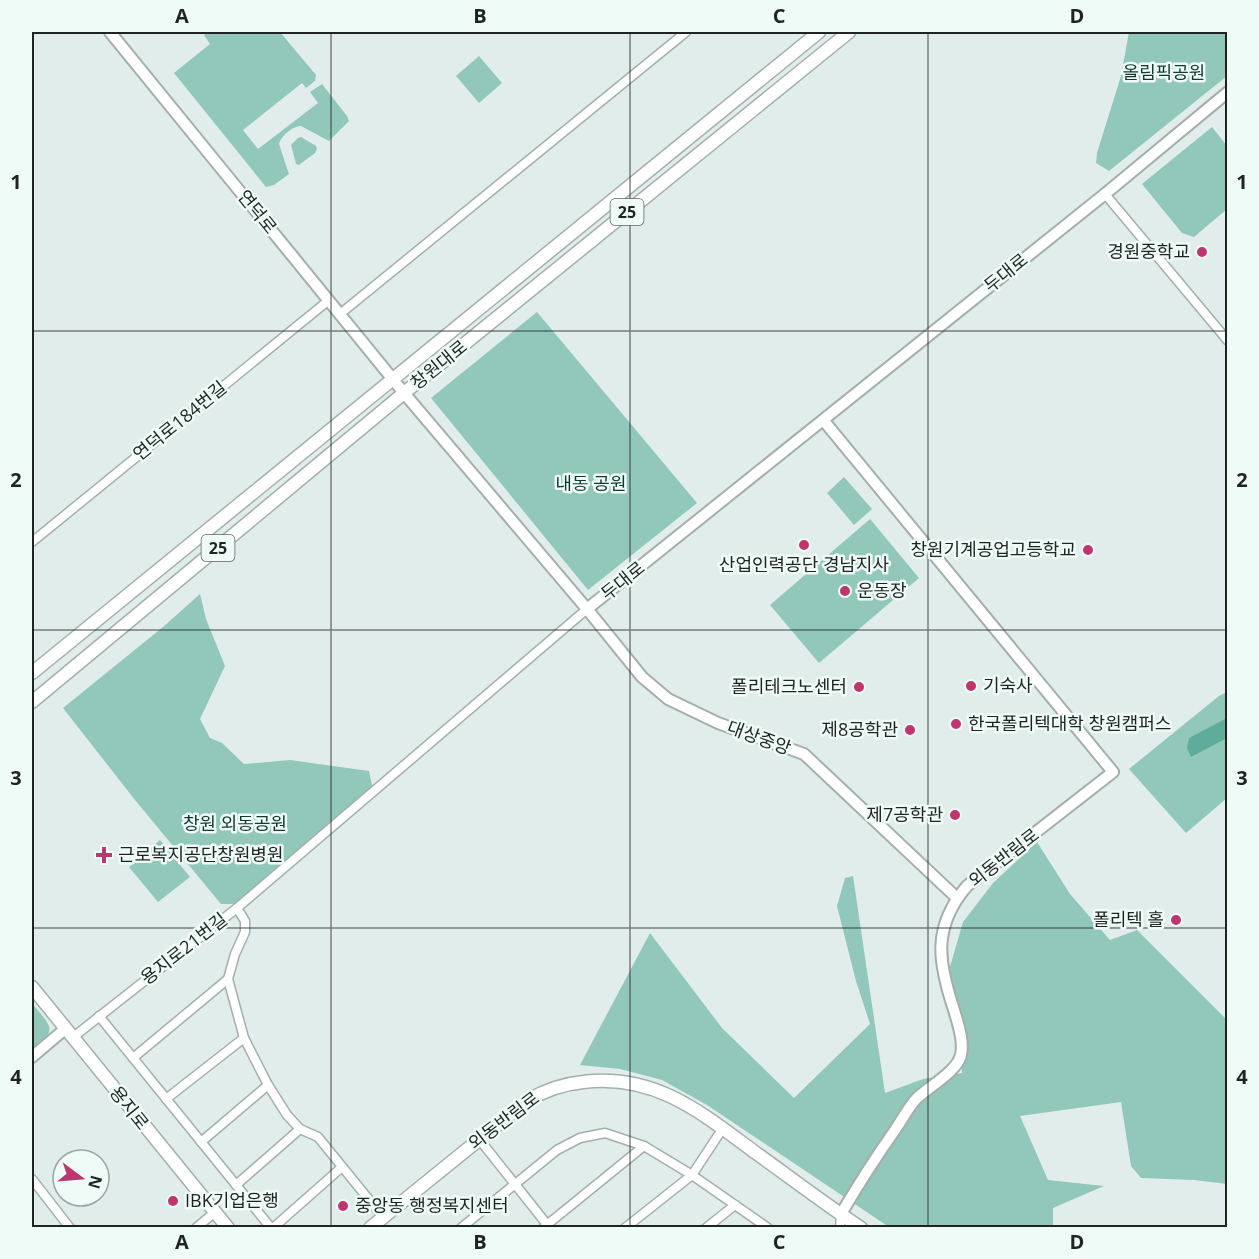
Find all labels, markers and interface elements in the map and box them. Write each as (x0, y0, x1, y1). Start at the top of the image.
text: A (175, 2, 189, 29)
text: B (473, 2, 487, 29)
text: C (773, 2, 786, 29)
text: D (1070, 2, 1084, 29)
park label: 올림픽공원 (1123, 60, 1205, 84)
text: 1 (10, 168, 22, 195)
text: 1 (1236, 168, 1248, 195)
street label: 연덕로 (233, 185, 283, 238)
road number: 25 (610, 199, 644, 225)
place label: 경원중학교 (1107, 239, 1190, 263)
marker: 경원중학교 (1195, 245, 1209, 259)
street label: 두대로 (979, 247, 1032, 297)
street label: 창원대로 (405, 334, 472, 394)
street label: 연덕로184번길 (128, 375, 231, 465)
text: 2 (10, 466, 22, 493)
text: 2 (1236, 466, 1248, 493)
park label: 내동 공원 (556, 471, 626, 495)
road number: 25 (202, 535, 234, 561)
place label: 창원기계공업고등학교 (910, 537, 1076, 561)
marker: 산업인력공단 경남지사 (797, 538, 811, 552)
marker: 창원기계공업고등학교 (1081, 543, 1095, 557)
place label: 산업인력공단 경남지사 (719, 552, 890, 576)
street label: 두대로 (596, 555, 649, 605)
place label: 운동장 (857, 578, 907, 602)
marker: 운동장 (838, 584, 852, 598)
place label: 기숙사 (983, 673, 1033, 697)
place label: 폴리테크노센터 (731, 674, 847, 698)
marker: 기숙사 (964, 679, 978, 693)
marker: 폴리테크노센터 (852, 680, 866, 694)
place label: 한국폴리텍대학 창원캠퍼스 (968, 711, 1171, 735)
street label: 대상중앙 (724, 714, 795, 760)
place label: 제8공학관 (821, 717, 898, 741)
marker: 한국폴리텍대학 창원캠퍼스 (949, 717, 963, 731)
marker: 제8공학관 (903, 723, 917, 737)
text: 3 (10, 764, 22, 791)
text: 3 (1236, 764, 1248, 791)
place label: 제7공학관 (866, 802, 943, 826)
marker: 제7공학관 (948, 808, 962, 822)
park label: 창원 외동공원 (183, 811, 287, 835)
street label: 외동반림로 (963, 822, 1043, 892)
place label: 근로복지공단창원병원 (118, 842, 284, 866)
marker: 근로복지공단창원병원 (95, 846, 113, 864)
street label: 용지로21번길 (135, 907, 232, 989)
place label: 폴리텍 홀 (1093, 907, 1164, 931)
marker: 폴리텍 홀 (1169, 913, 1183, 927)
text: 4 (10, 1063, 22, 1090)
text: 4 (1236, 1063, 1248, 1090)
street label: 용지로 (105, 1081, 155, 1134)
street label: 외동반림로 (463, 1086, 544, 1155)
north arrow (51, 1148, 111, 1208)
text: N (83, 1173, 108, 1191)
place label: IBK기업은행 (185, 1188, 279, 1212)
place label: 중앙동 행정복지센터 (355, 1193, 509, 1217)
marker: IBK기업은행 (166, 1194, 180, 1208)
marker: 중앙동 행정복지센터 (336, 1199, 350, 1213)
text: A (175, 1228, 189, 1255)
text: B (473, 1228, 487, 1255)
text: C (773, 1228, 786, 1255)
text: D (1070, 1228, 1084, 1255)

